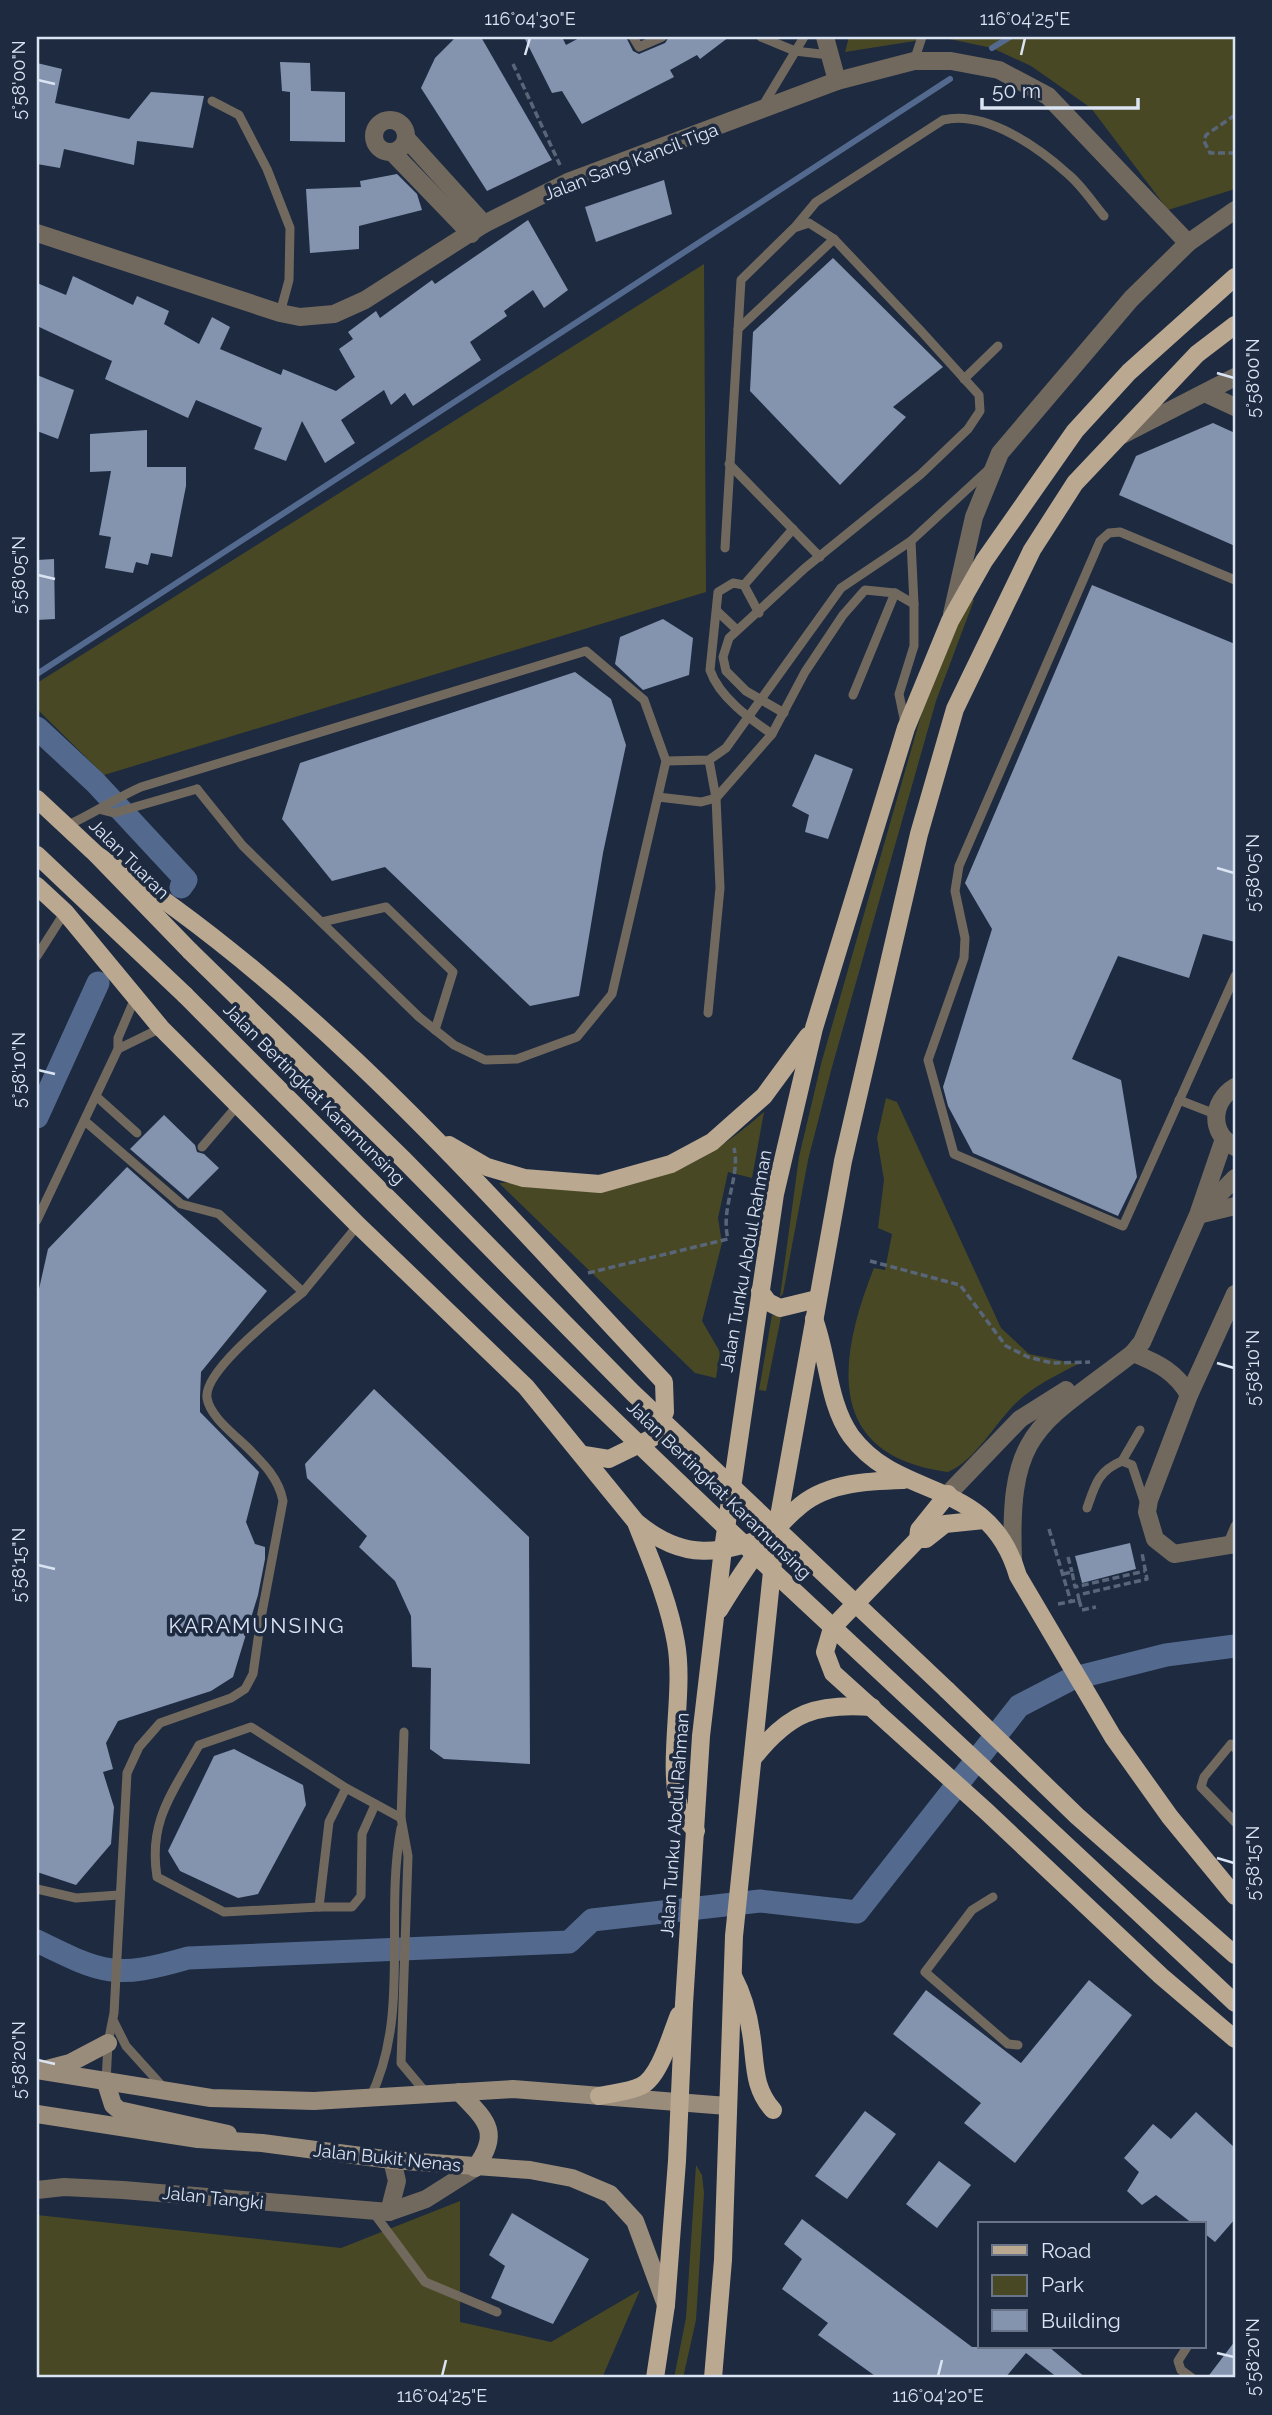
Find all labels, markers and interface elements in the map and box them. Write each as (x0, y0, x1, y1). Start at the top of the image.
text: 116°04'30"E (484, 8, 576, 29)
text: 116°04'25"E (980, 8, 1070, 29)
text: 5°58'00"N (8, 40, 29, 120)
scale bar (982, 66, 1137, 110)
text: 50 m (992, 78, 1041, 103)
street label: Jalan Sang Kancil Tiga (541, 119, 721, 204)
text: 5°58'00"N (1242, 338, 1263, 418)
text: 5°58'05"N (8, 536, 29, 614)
street label: Jalan Tuaran (85, 814, 174, 903)
text: 5°58'05"N (1242, 834, 1263, 912)
street label: Jalan Bertingkat Karamunsing (219, 999, 409, 1189)
text: 5°58'10"N (8, 1032, 29, 1108)
street label: Jalan Tunku Abdul Rahman (716, 1148, 775, 1374)
text: 5°58'10"N (1242, 1330, 1263, 1406)
street label: Jalan Bertingkat Karamunsing (623, 1396, 816, 1583)
text: 5°58'15"N (8, 1528, 29, 1602)
district label: KARAMUNSING (168, 1613, 346, 1638)
street label: Jalan Tunku Abdul Rahman (656, 1712, 693, 1938)
text: 5°58'15"N (1242, 1826, 1263, 1900)
text: 5°58'20"N (8, 2021, 29, 2099)
street label: Jalan Bukit Nenas (312, 2139, 462, 2176)
street label: Jalan Tangki (161, 2182, 265, 2213)
legend (978, 2222, 1206, 2348)
text: Road (1041, 2238, 1091, 2263)
text: Park (1041, 2272, 1084, 2297)
text: Building (1041, 2308, 1121, 2333)
text: 5°58'20"N (1242, 2318, 1263, 2396)
text: 116°04'25"E (397, 2385, 487, 2406)
text: 116°04'20"E (892, 2385, 984, 2406)

